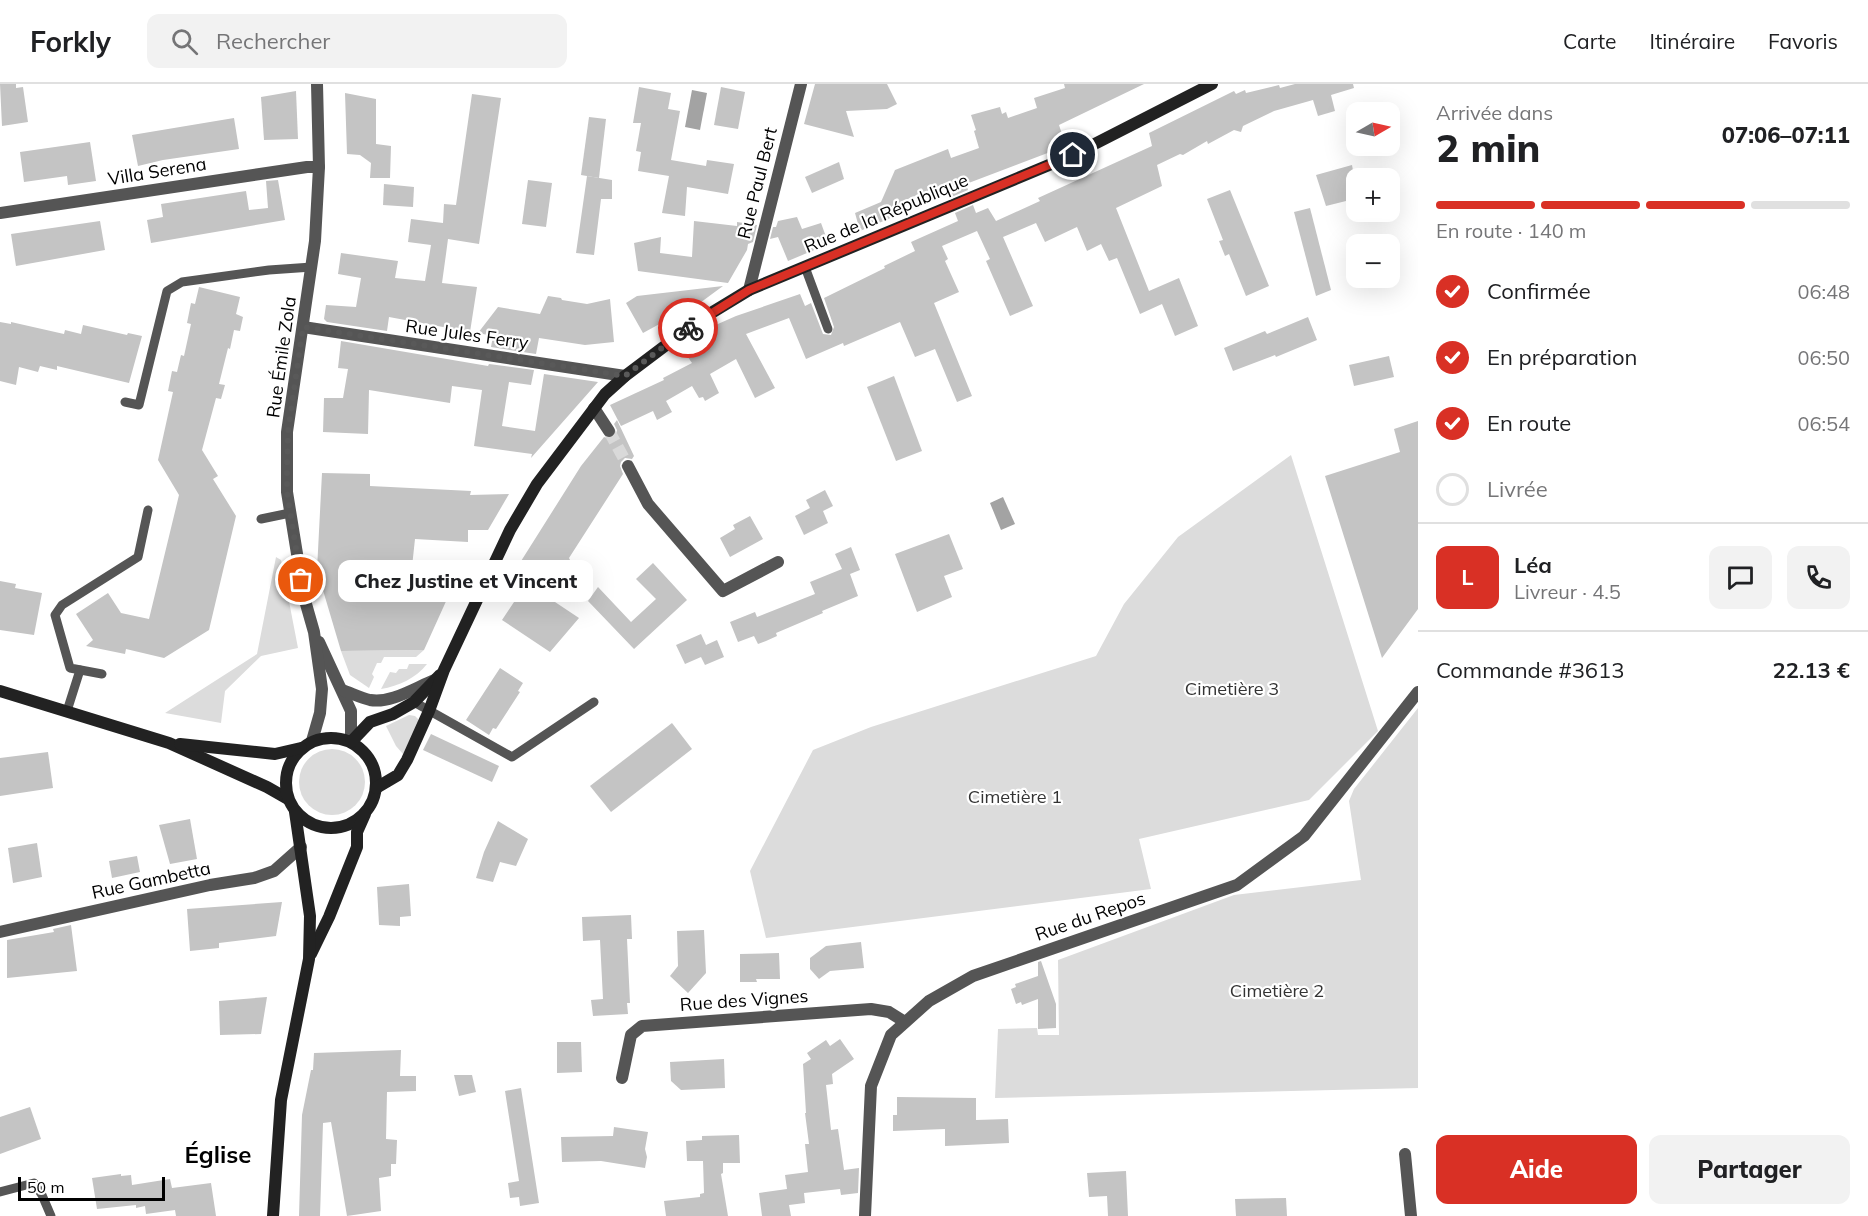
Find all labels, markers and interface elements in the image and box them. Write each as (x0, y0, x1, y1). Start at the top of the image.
search box (147, 14, 567, 68)
text: Forkly (30, 24, 111, 59)
icon: search (168, 25, 201, 58)
text: Rechercher (216, 27, 330, 55)
text: Carte (1563, 28, 1617, 54)
text: Itinéraire (1650, 28, 1735, 54)
text: Favoris (1768, 28, 1838, 54)
text: Arrivée dans (1436, 100, 1553, 125)
north arrow (1346, 102, 1400, 156)
map controls (1346, 102, 1400, 288)
text: 07:06–07:11 (1722, 121, 1850, 149)
text: 2 min (1436, 123, 1541, 172)
street label: Rue Paul Bert (732, 125, 782, 241)
pin (1047, 129, 1098, 180)
icon: home (1056, 138, 1089, 171)
street label: Villa Serena (106, 152, 208, 190)
street label: Rue de la République (801, 168, 971, 258)
button: + (1346, 168, 1400, 222)
text: En route · 140 m (1436, 218, 1586, 243)
button: − (1346, 234, 1400, 288)
icon: check (1436, 275, 1469, 308)
text: Confirmée (1487, 277, 1591, 305)
text: 06:48 (1797, 279, 1850, 304)
street label: Rue Émile Zola (261, 295, 301, 419)
courier (658, 298, 718, 358)
icon: bike (672, 312, 705, 345)
street label: Rue Jules Ferry (404, 314, 530, 354)
icon: check (1436, 341, 1469, 374)
text: En préparation (1487, 343, 1637, 371)
text: 06:50 (1797, 345, 1850, 370)
icon: check (1436, 407, 1469, 440)
text: En route (1487, 409, 1571, 437)
text: 06:54 (1797, 411, 1850, 436)
text: Livrée (1487, 475, 1548, 503)
button: chat (1709, 546, 1772, 609)
button: phone (1787, 546, 1850, 609)
text: Léa (1514, 551, 1552, 579)
pin (275, 554, 326, 605)
callout: Chez Justine et Vincent (337, 559, 592, 601)
icon: bag (284, 563, 317, 596)
text: L (1461, 563, 1474, 591)
text: Chez Justine et Vincent (354, 568, 577, 593)
text: Livreur · 4.5 (1514, 579, 1621, 604)
text: Commande #3613 (1436, 656, 1624, 684)
text: 22.13 € (1773, 656, 1850, 684)
park label: Cimetière 3 (1185, 677, 1279, 700)
park label: Cimetière 1 (968, 785, 1062, 808)
street label: Rue Gambetta (90, 856, 212, 904)
street label: Rue du Repos (1032, 886, 1148, 946)
park label: Cimetière 2 (1230, 979, 1324, 1002)
street label: Rue des Vignes (679, 984, 809, 1016)
button: Aide (1436, 1135, 1637, 1204)
button: Partager (1649, 1135, 1850, 1204)
district label: Église (185, 1139, 251, 1169)
scale bar (18, 1174, 165, 1202)
text: 50 m (27, 1177, 64, 1197)

